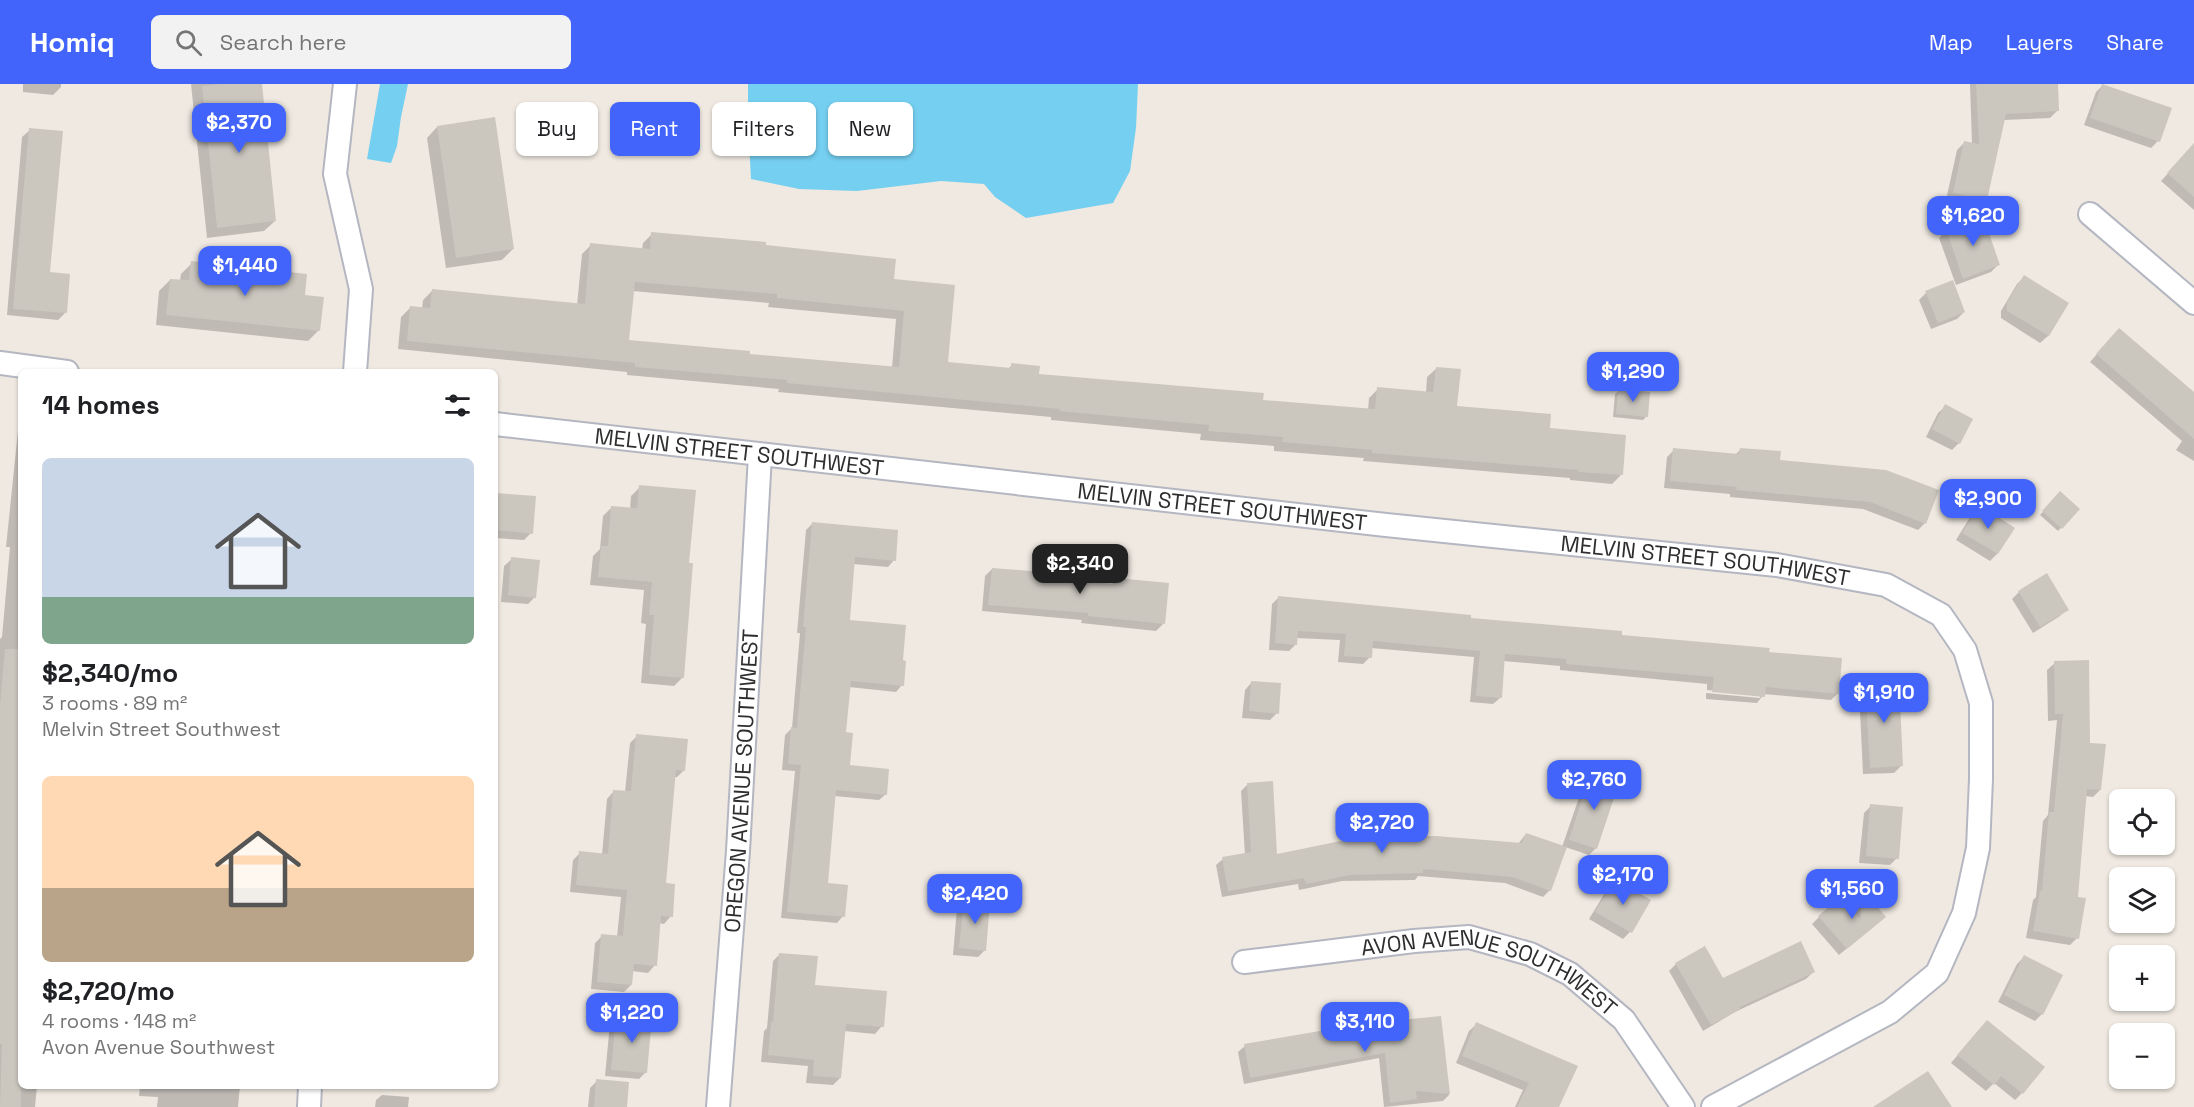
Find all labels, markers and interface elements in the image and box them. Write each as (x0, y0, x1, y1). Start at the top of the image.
search box (151, 15, 571, 69)
text: Homiq (30, 24, 115, 60)
icon: search (172, 26, 205, 59)
text: Search here (220, 28, 347, 56)
text: Map (1929, 29, 1973, 56)
text: Layers (2006, 29, 2073, 56)
text: Share (2106, 29, 2164, 56)
chip: Buy (516, 102, 598, 156)
chip: Rent (610, 102, 700, 156)
chip: Filters (712, 102, 816, 156)
chip: New (828, 102, 913, 156)
pin: $2,370 (190, 103, 288, 154)
text: $2,370 (206, 109, 272, 135)
pin: $1,620 (1924, 196, 2022, 247)
text: $1,620 (1941, 202, 2005, 228)
pin: $1,440 (196, 246, 294, 297)
text: $1,440 (212, 252, 278, 278)
pin: $1,290 (1584, 352, 1682, 403)
text: $1,290 (1601, 358, 1665, 384)
text: 14 homes (42, 388, 160, 422)
icon: filters (441, 389, 474, 422)
street label: MELVIN STREET SOUTHWEST (593, 421, 886, 482)
street label: MELVIN STREET SOUTHWEST (1076, 476, 1369, 537)
pin: $2,900 (1939, 479, 2037, 530)
text: $2,900 (1954, 485, 2022, 511)
icon: home (204, 497, 312, 605)
street label: MELVIN STREET SOUTHWEST (1559, 529, 1852, 592)
pin: $2,340 (1031, 544, 1129, 595)
text: $2,340 (1046, 550, 1114, 576)
street label: OREGON AVENUE SOUTHWEST (718, 628, 764, 934)
text: $2,340/mo (42, 656, 178, 690)
pin: $1,910 (1835, 673, 1933, 724)
text: $1,910 (1853, 679, 1915, 705)
text: 3 rooms · 89 m² (42, 690, 187, 716)
text: Melvin Street Southwest (42, 716, 281, 742)
pin: $2,760 (1545, 760, 1643, 811)
text: $2,760 (1561, 766, 1627, 792)
map controls (2109, 789, 2175, 1089)
button: locate (2109, 789, 2175, 855)
pin: $2,720 (1333, 803, 1431, 854)
text: $2,720 (1349, 809, 1415, 835)
icon: home (204, 815, 312, 923)
pin: $2,170 (1574, 855, 1672, 906)
text: $2,170 (1592, 861, 1654, 887)
button: layers (2109, 867, 2175, 933)
pin: $1,560 (1803, 869, 1901, 920)
pin: $2,420 (926, 874, 1024, 925)
text: $1,560 (1820, 875, 1884, 901)
text: $2,420 (941, 880, 1009, 906)
street label: AVON AVENUE SOUTHWEST (1359, 923, 1623, 1022)
button: + (2109, 945, 2175, 1011)
text: $2,720/mo (42, 974, 175, 1008)
pin: $1,220 (583, 993, 681, 1044)
text: $1,220 (600, 999, 664, 1025)
pin: $3,110 (1316, 1002, 1414, 1053)
text: 4 rooms · 148 m² (42, 1008, 196, 1034)
text: $3,110 (1335, 1008, 1395, 1034)
button: − (2109, 1023, 2175, 1089)
text: Avon Avenue Southwest (42, 1034, 275, 1060)

